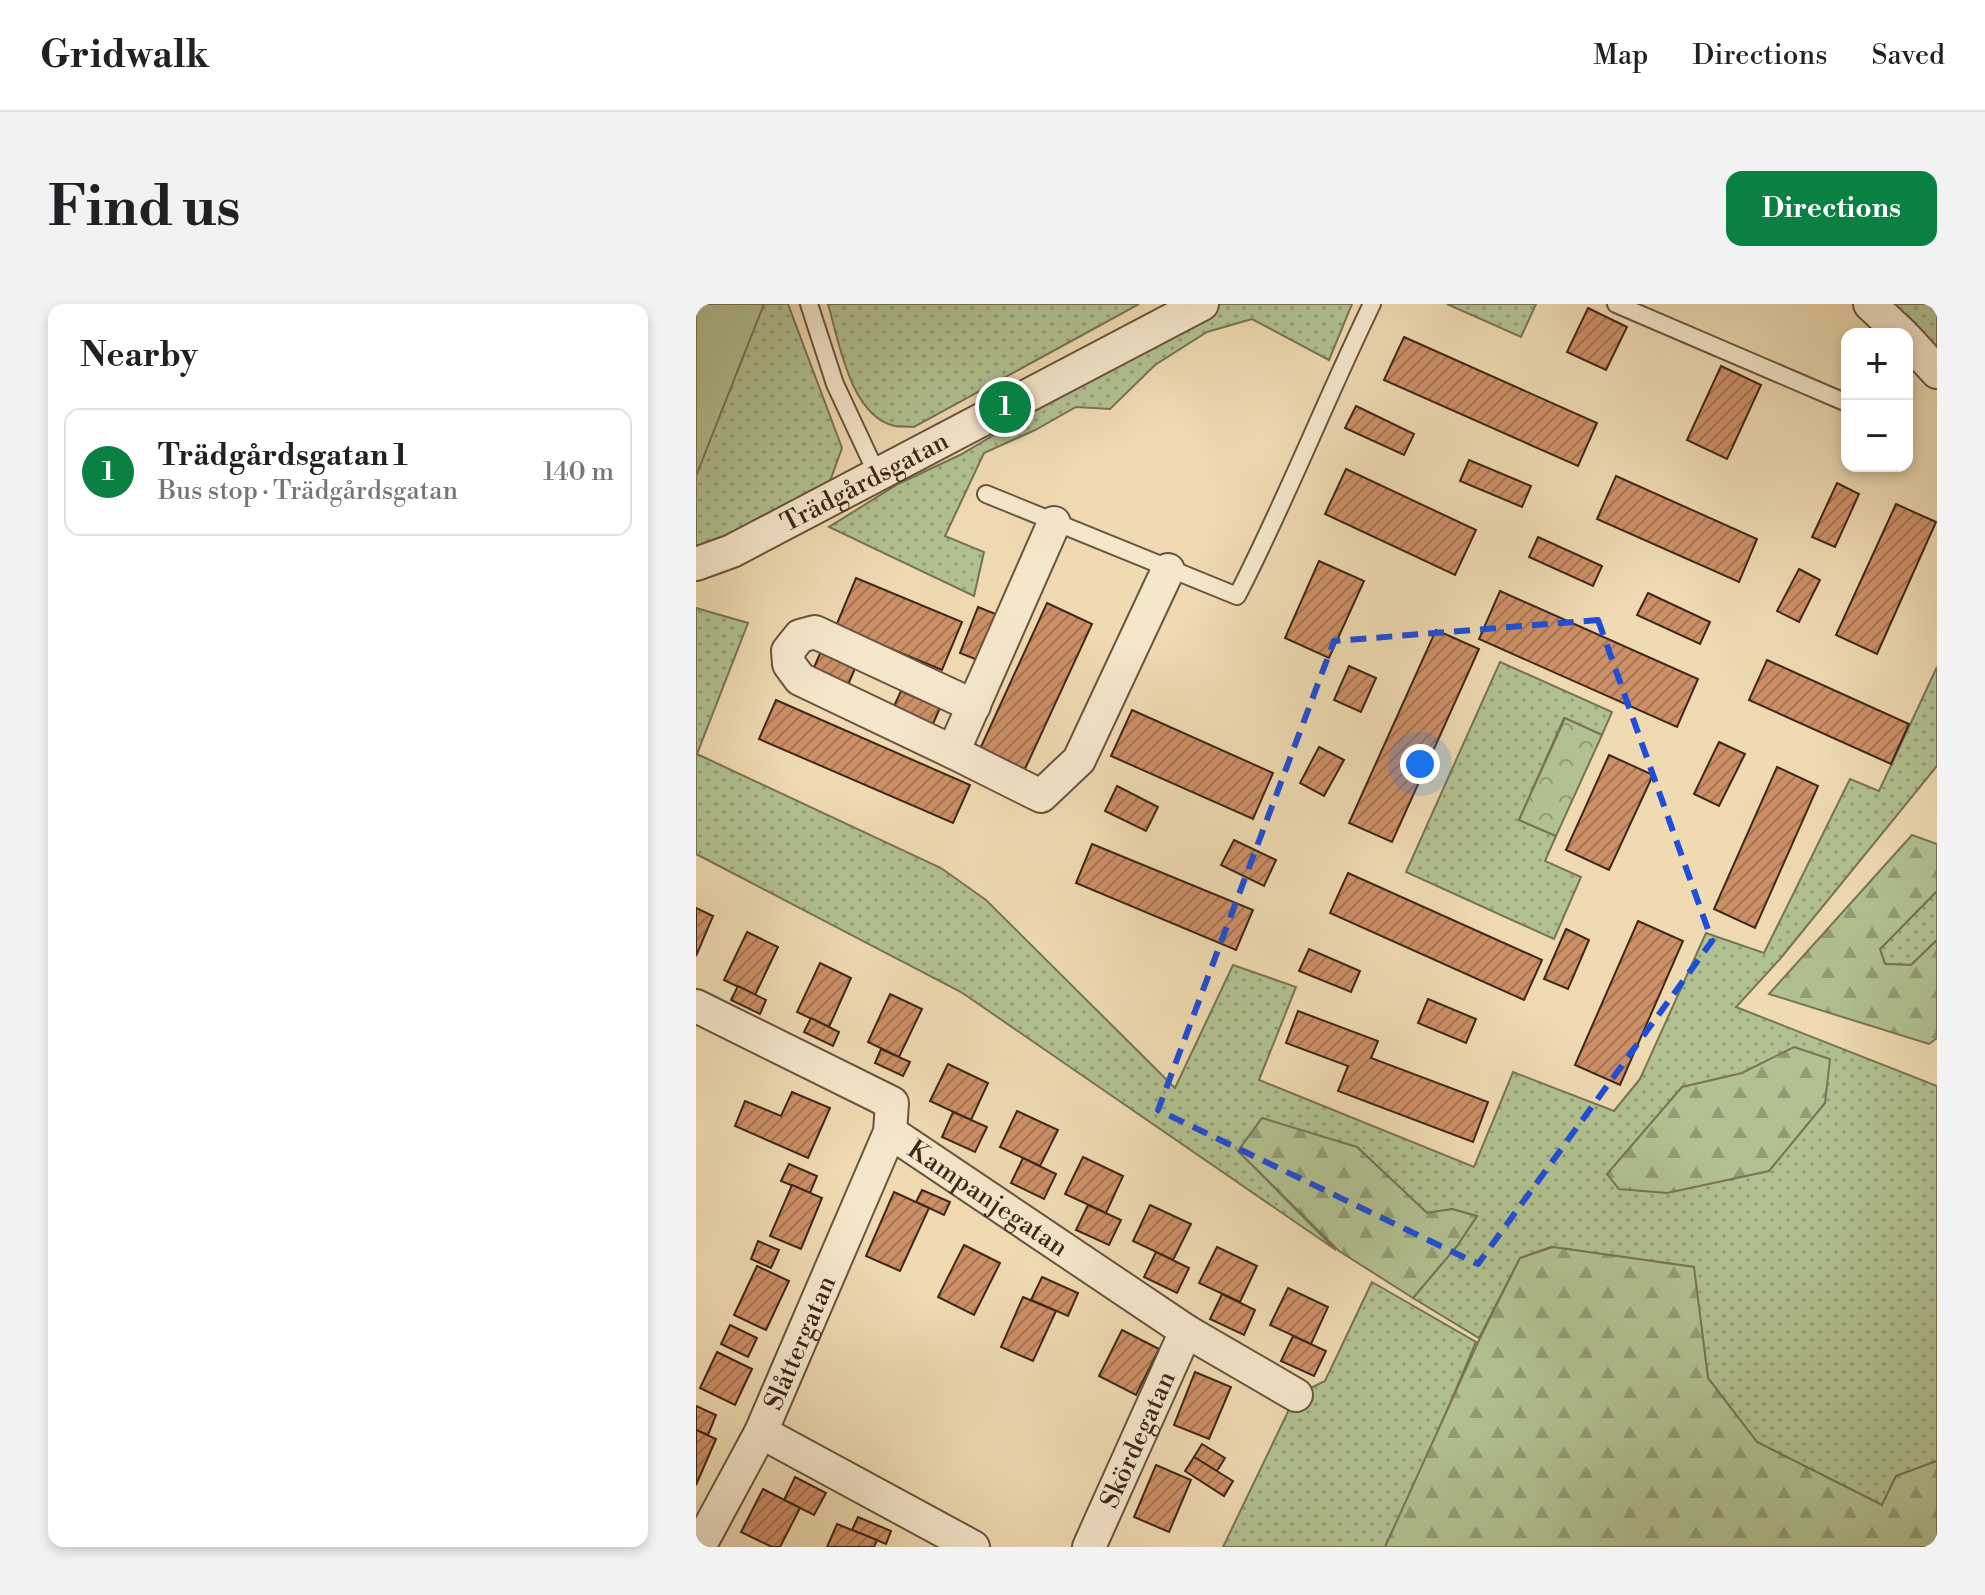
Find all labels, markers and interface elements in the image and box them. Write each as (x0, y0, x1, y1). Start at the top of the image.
text: Gridwalk (40, 32, 209, 79)
text: Map (1593, 38, 1648, 73)
text: Directions (1692, 38, 1827, 73)
text: Saved (1871, 38, 1945, 73)
button: Directions (1726, 171, 1937, 246)
text: Find us (48, 173, 241, 243)
map controls (1841, 328, 1913, 472)
button: + (1841, 328, 1913, 400)
text: Nearby (80, 335, 198, 377)
pin: 1 (979, 377, 1031, 437)
button: − (1841, 400, 1913, 472)
street label: Trädgårdsgatan (776, 425, 954, 539)
text: Trädgårdsgatan 1 (158, 437, 408, 475)
text: 1 (102, 456, 114, 488)
text: 140 m (543, 456, 614, 488)
text: Bus stop · Trädgårdsgatan (158, 475, 458, 507)
your location (1400, 744, 1440, 784)
street label: Kampanjegatan (901, 1134, 1074, 1264)
street label: Slåttergatan (757, 1271, 843, 1415)
street label: Skördegatan (1094, 1366, 1183, 1513)

